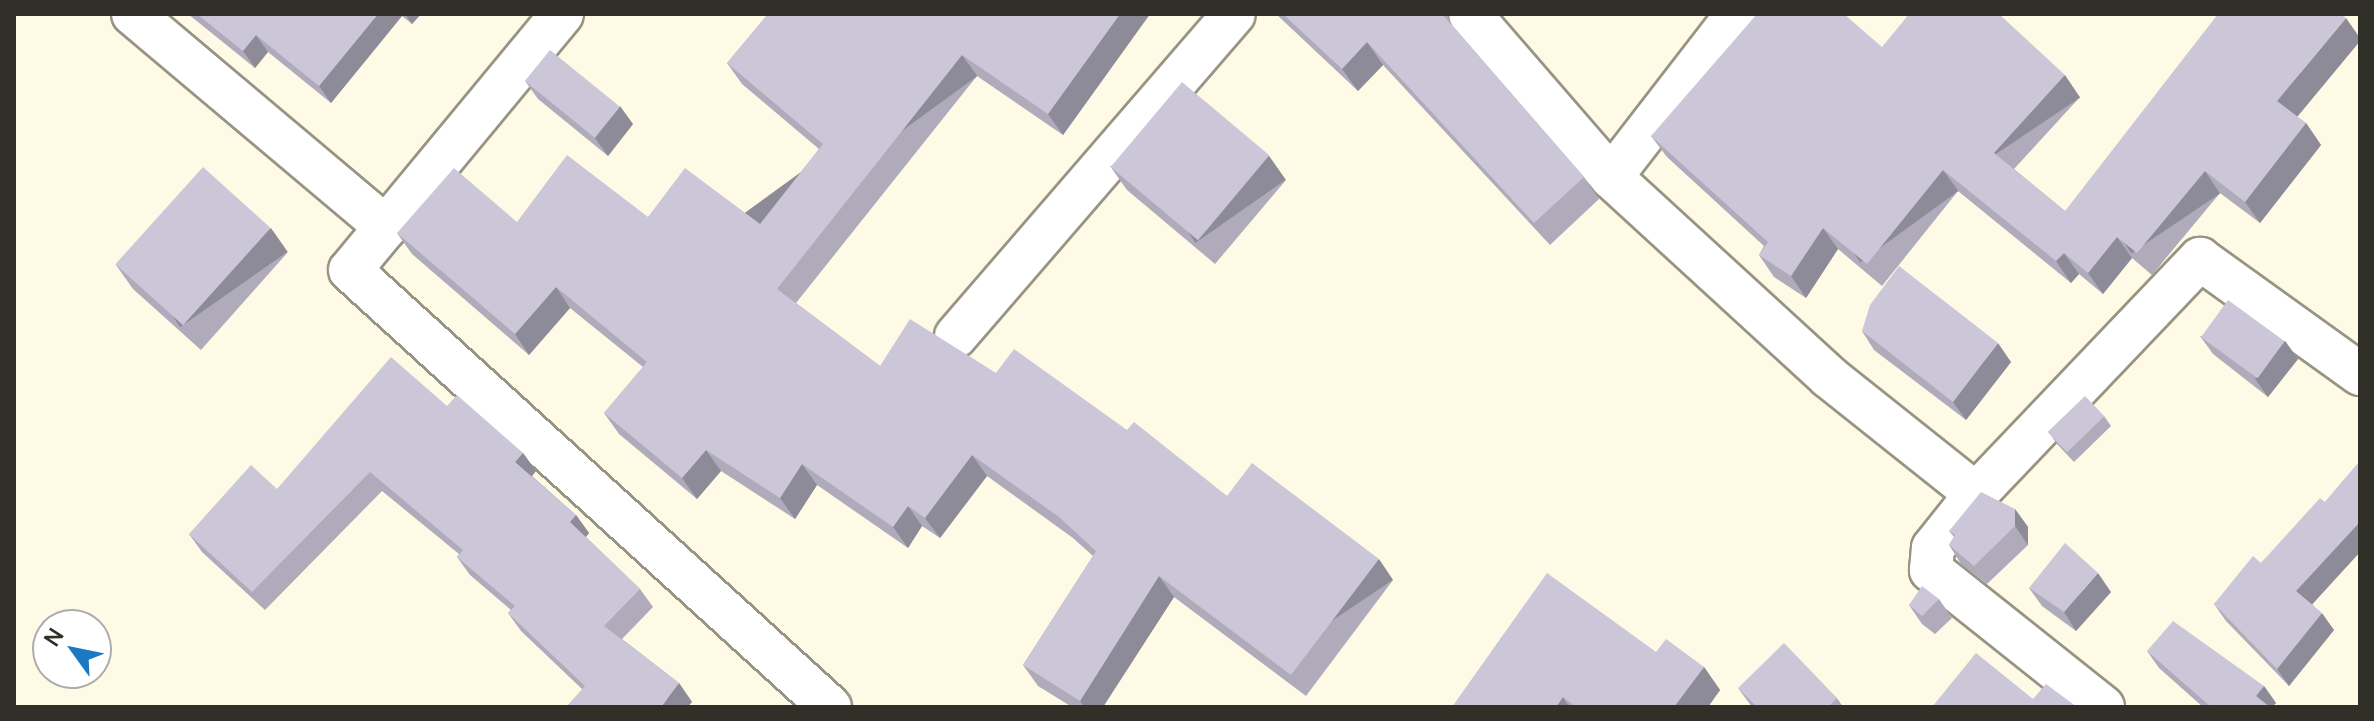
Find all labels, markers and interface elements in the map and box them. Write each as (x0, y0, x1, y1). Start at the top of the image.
north arrow (32, 609, 112, 689)
text: N (37, 622, 70, 652)

